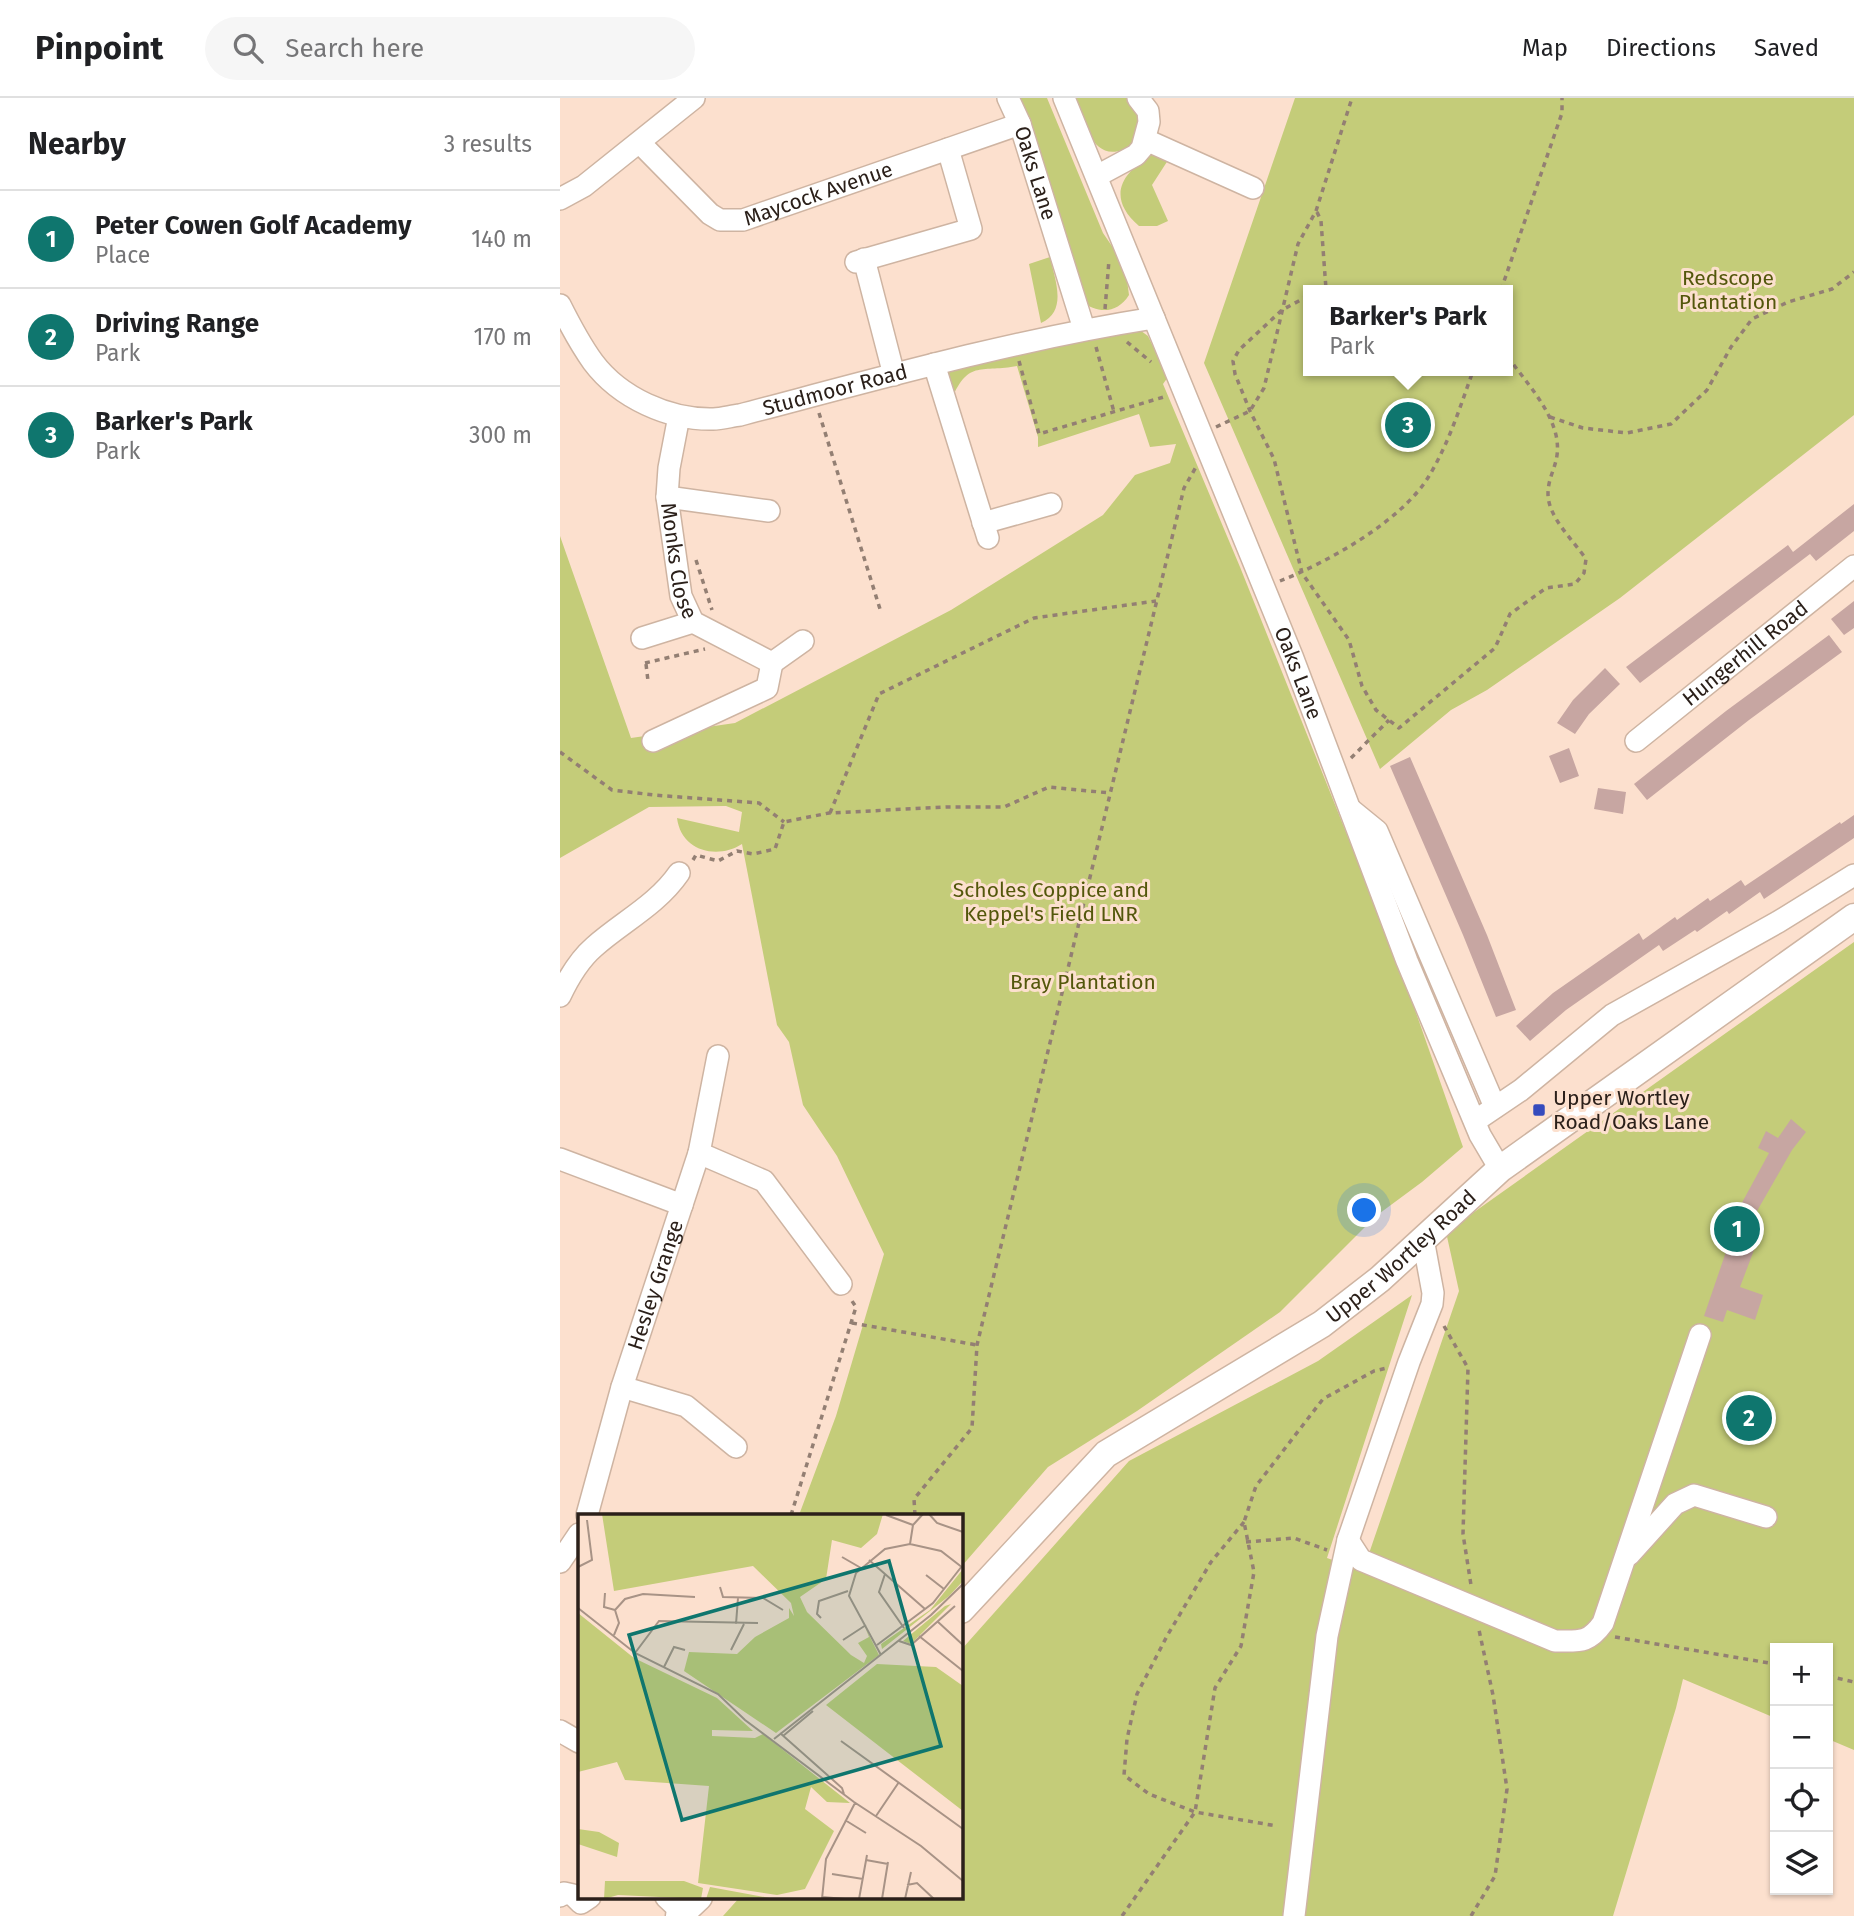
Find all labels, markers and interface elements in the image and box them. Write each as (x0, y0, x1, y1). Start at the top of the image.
search box (205, 17, 695, 80)
text: Pinpoint (35, 28, 163, 68)
icon: search (229, 29, 267, 67)
text: Search here (285, 33, 424, 64)
text: Map (1522, 34, 1568, 62)
text: Directions (1606, 34, 1716, 62)
text: Saved (1754, 34, 1819, 62)
street label: Oaks Lane (1008, 123, 1062, 223)
text: Nearby (28, 126, 126, 162)
text: 3 results (444, 130, 532, 158)
street label: Maycock Avenue (740, 156, 896, 232)
text: Peter Cowen Golf Academy (95, 210, 411, 241)
text: 1 (46, 225, 56, 253)
text: 140 m (471, 225, 532, 253)
text: Place (95, 241, 150, 269)
park label: Redscope Plantation (1679, 265, 1777, 315)
popup (1303, 285, 1513, 376)
text: Barker's Park (1329, 301, 1487, 332)
text: Driving Range (95, 308, 259, 339)
text: 2 (45, 323, 57, 351)
text: 170 m (473, 323, 532, 351)
text: Park (1329, 332, 1374, 360)
text: Park (95, 339, 140, 367)
street label: Studmoor Road (760, 358, 910, 421)
pin: 3 (1385, 399, 1431, 451)
text: Barker's Park (95, 406, 253, 437)
text: 3 (45, 421, 57, 449)
text: 300 m (469, 421, 532, 449)
text: Park (95, 437, 140, 465)
street label: Monks Close (655, 501, 703, 623)
street label: Hungerhill Road (1677, 595, 1813, 712)
street label: Oaks Lane (1268, 623, 1328, 723)
park label: Scholes Coppice and Keppel's Field LNR (953, 877, 1149, 927)
park label: Bray Plantation (1010, 969, 1156, 995)
place label: Upper Wortley Road/Oaks Lane (1553, 1085, 1709, 1135)
marker: Upper Wortley Road/Oaks Lane (1531, 1102, 1547, 1118)
street label: Upper Wortley Road (1321, 1184, 1482, 1329)
your location (1347, 1193, 1381, 1227)
pin: 1 (1714, 1203, 1760, 1255)
street label: Hesley Grange (622, 1217, 689, 1353)
pin: 2 (1726, 1392, 1772, 1444)
inset map (578, 1514, 962, 1898)
map controls (1770, 1643, 1833, 1895)
button: + (1770, 1643, 1833, 1706)
button: − (1770, 1706, 1833, 1769)
button: locate (1770, 1769, 1833, 1832)
button: layers (1770, 1832, 1833, 1895)

